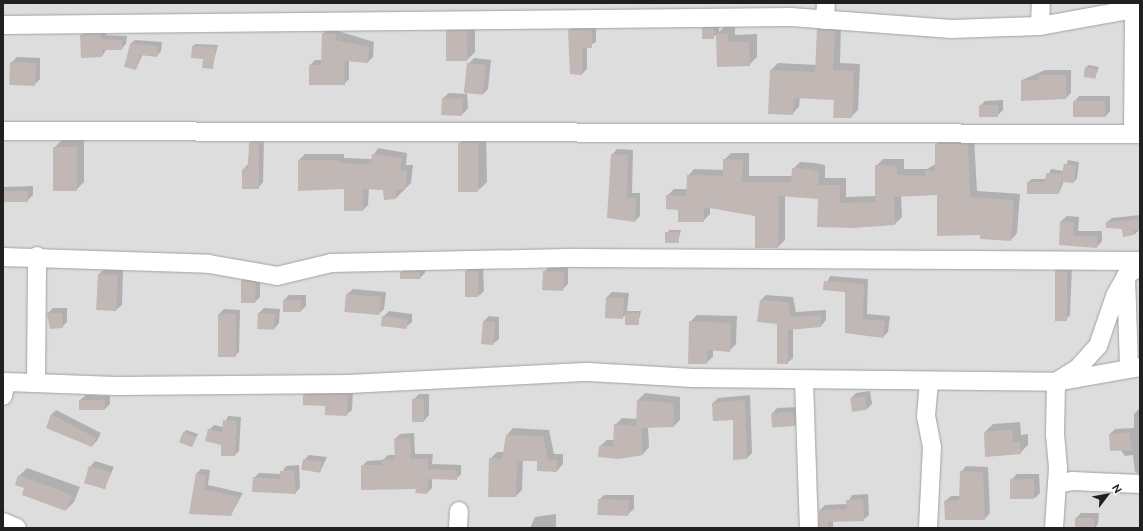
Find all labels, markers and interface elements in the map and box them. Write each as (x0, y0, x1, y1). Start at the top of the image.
north arrow (1087, 475, 1127, 515)
text: N (1110, 482, 1124, 495)

